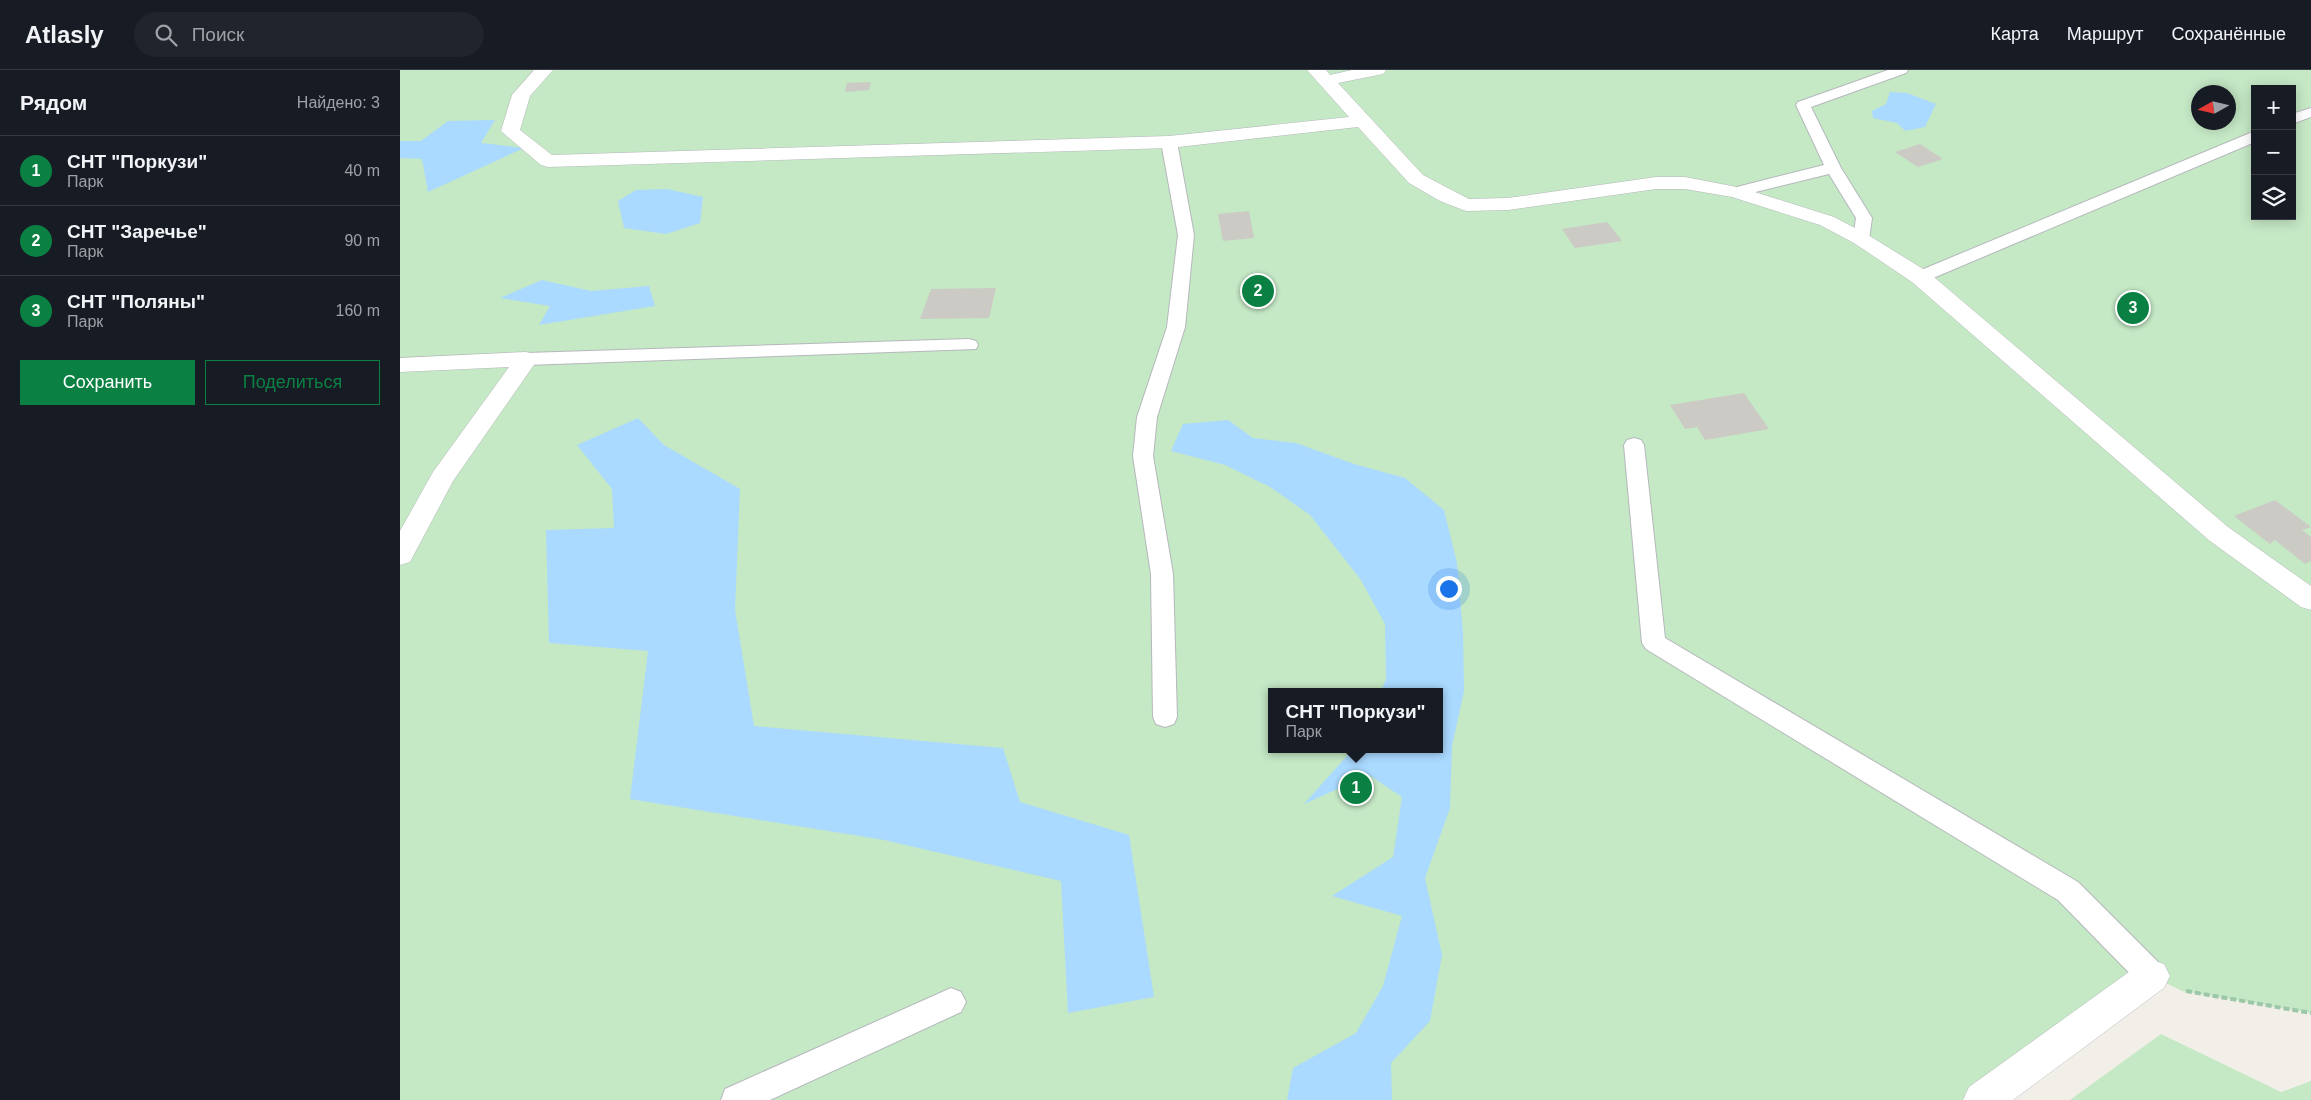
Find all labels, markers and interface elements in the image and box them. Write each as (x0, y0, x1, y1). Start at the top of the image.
search box (134, 12, 484, 57)
text: Atlasly (25, 21, 104, 48)
icon: search (152, 21, 180, 49)
text: Поиск (192, 24, 244, 45)
text: Карта (1991, 24, 2039, 44)
text: Маршрут (2067, 24, 2143, 44)
text: Сохранённые (2171, 24, 2286, 44)
north arrow (2191, 85, 2236, 130)
map controls (2251, 85, 2296, 220)
button: + (2251, 85, 2296, 130)
text: Рядом (20, 91, 87, 114)
text: Найдено: 3 (297, 94, 380, 111)
button: − (2251, 130, 2296, 175)
text: СНТ "Поркузи" (67, 151, 207, 172)
text: 1 (32, 162, 40, 179)
text: 40 m (344, 162, 380, 179)
text: Парк (67, 173, 103, 190)
button: layers (2251, 175, 2296, 220)
text: СНТ "Заречье" (67, 221, 207, 242)
text: 2 (32, 232, 40, 249)
text: 90 m (344, 232, 380, 249)
text: Парк (67, 243, 103, 260)
pin: 2 (1242, 272, 1274, 310)
pin: 3 (2117, 289, 2149, 327)
text: СНТ "Поляны" (67, 291, 205, 312)
text: 3 (32, 302, 40, 319)
text: 160 m (336, 302, 380, 319)
text: Парк (67, 313, 103, 330)
button: Сохранить (20, 360, 195, 405)
button: Поделиться (205, 360, 380, 405)
your location (1436, 576, 1462, 602)
popup (1268, 688, 1443, 753)
text: СНТ "Поркузи" (1285, 701, 1426, 722)
text: Парк (1285, 723, 1322, 740)
pin: 1 (1340, 769, 1372, 807)

